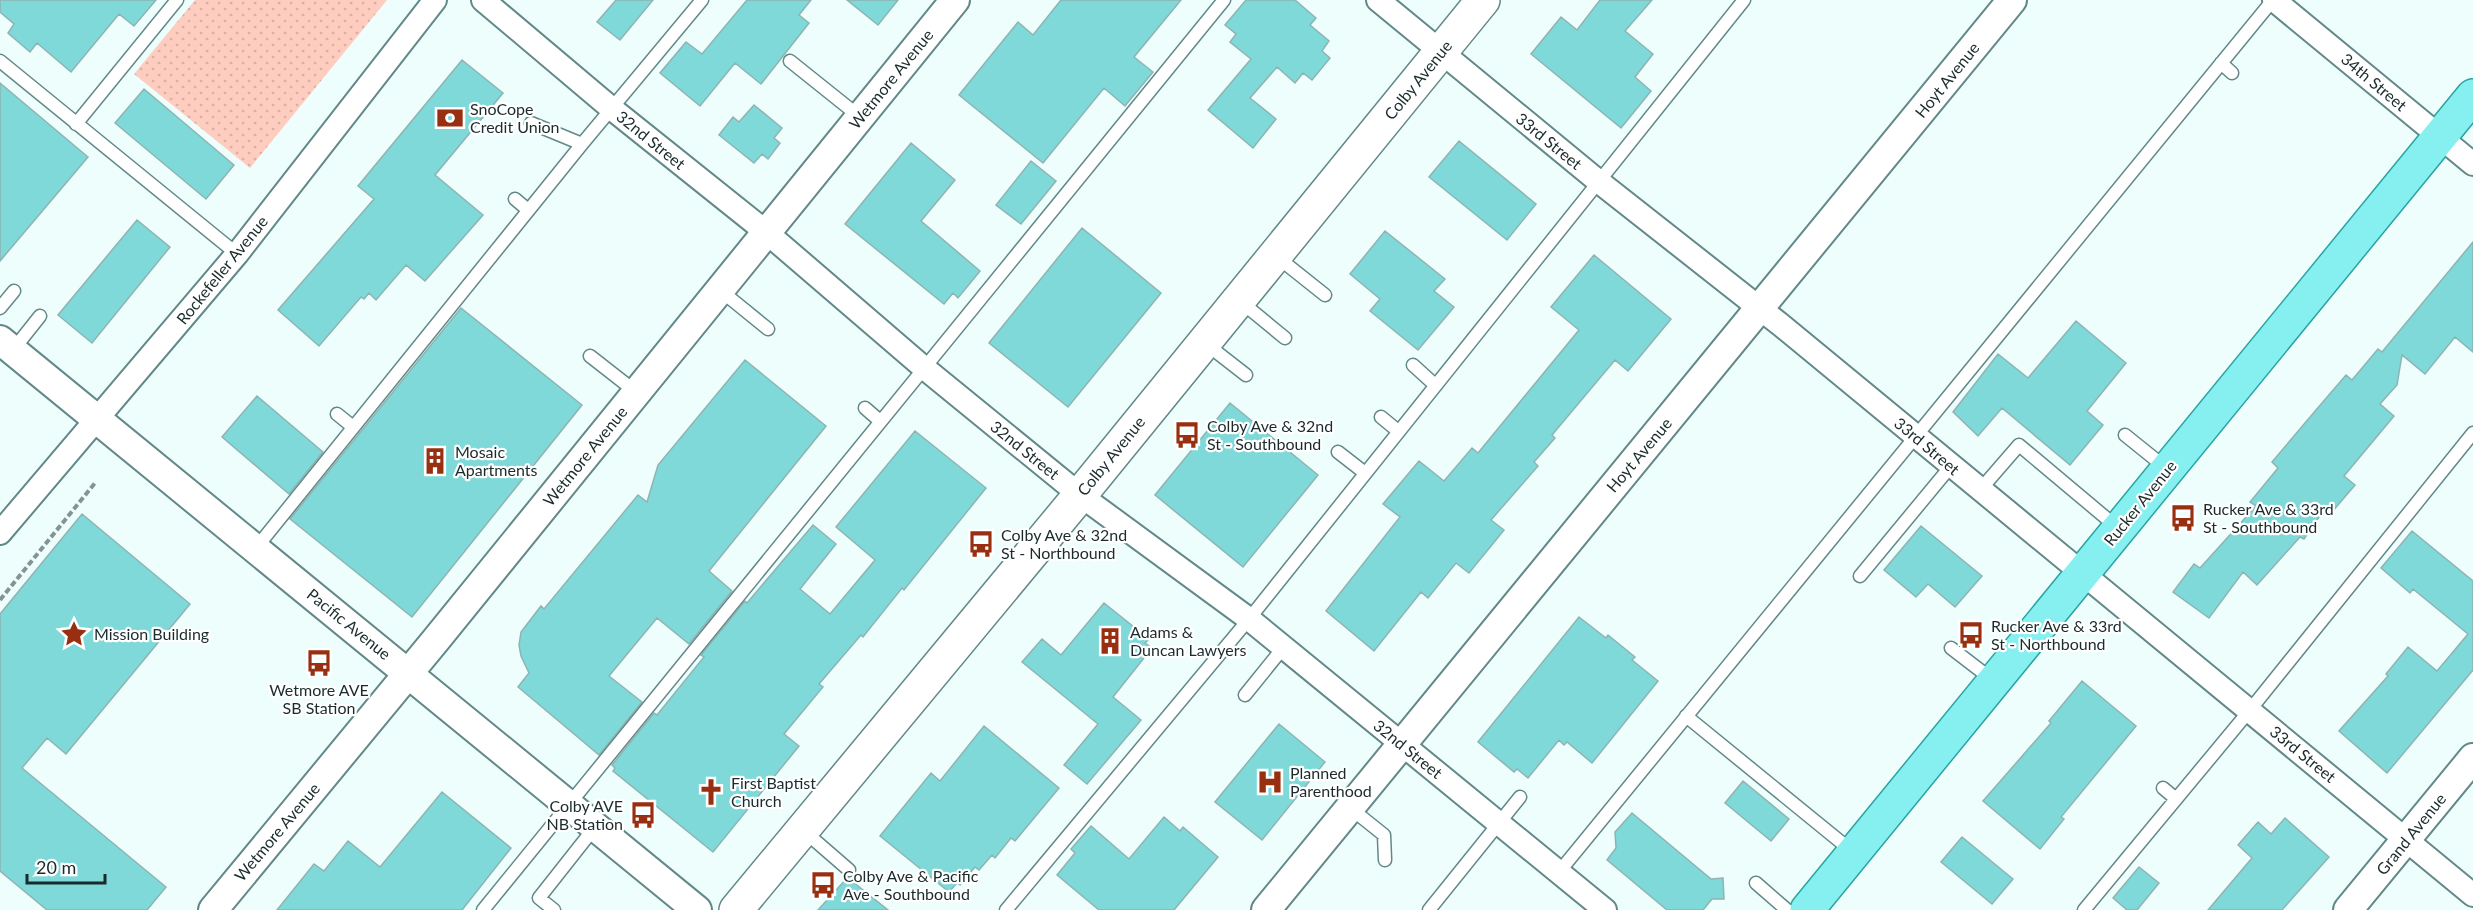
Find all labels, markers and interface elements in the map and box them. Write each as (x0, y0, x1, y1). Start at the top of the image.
street label: Wetmore Avenue (845, 25, 937, 132)
street label: Colby Avenue (1380, 36, 1455, 123)
street label: Hoyt Avenue (1911, 38, 1983, 121)
street label: 34th Street (2338, 49, 2411, 115)
place label: SnoCope Credit Union (470, 99, 560, 136)
bank icon: SnoCope Credit Union (435, 103, 465, 133)
street label: 32nd Street (613, 106, 690, 173)
street label: 33rd Street (1513, 108, 1586, 173)
street label: Rockefeller Avenue (172, 212, 271, 328)
street label: Wetmore Avenue (539, 402, 631, 509)
street label: Colby Avenue (1073, 412, 1148, 499)
street label: 33rd Street (1891, 413, 1964, 479)
street label: Hoyt Avenue (1602, 414, 1675, 496)
street label: 32nd Street (987, 416, 1064, 483)
place label: Colby Ave & 32nd St - Southbound (1207, 416, 1333, 453)
bus stop icon: Colby Ave & 32nd St - Southbound (1172, 420, 1202, 450)
place label: Mosaic Apartments (455, 442, 537, 479)
building icon: Mosaic Apartments (420, 446, 450, 476)
street label: Rucker Avenue (2099, 456, 2180, 549)
place label: Rucker Ave & 33rd St - Southbound (2203, 499, 2334, 536)
bus stop icon: Rucker Ave & 33rd St - Southbound (2168, 503, 2198, 533)
place label: Colby Ave & 32nd St - Northbound (1001, 525, 1127, 562)
bus stop icon: Colby Ave & 32nd St - Northbound (966, 529, 996, 559)
street label: Pacific Avenue (304, 584, 395, 663)
place label: Rucker Ave & 33rd St - Northbound (1991, 616, 2122, 653)
place icon: Mission Building (59, 619, 89, 649)
bus stop icon: Rucker Ave & 33rd St - Northbound (1956, 620, 1986, 650)
place label: Adams & Duncan Lawyers (1130, 622, 1246, 659)
place label: Mission Building (94, 624, 209, 643)
building icon: Adams & Duncan Lawyers (1095, 626, 1125, 656)
bus stop icon: Wetmore AVE SB Station (304, 648, 334, 678)
place label: Wetmore AVE SB Station (269, 680, 369, 717)
street label: 32nd Street (1370, 715, 1447, 782)
street label: 33rd Street (2267, 721, 2340, 786)
place label: Planned Parenthood (1290, 763, 1372, 800)
hospital icon: Planned Parenthood (1255, 767, 1285, 797)
place label: First Baptist Church (731, 773, 816, 810)
church icon: First Baptist Church (696, 777, 726, 807)
street label: Wetmore Avenue (230, 779, 323, 885)
street label: Grand Avenue (2372, 789, 2449, 878)
place label: Colby AVE NB Station (547, 796, 623, 833)
bus stop icon: Colby AVE NB Station (628, 800, 658, 830)
scale bar (27, 847, 105, 885)
text: 20 m (36, 856, 76, 878)
place label: Colby Ave & Pacific Ave - Southbound (843, 866, 979, 903)
bus stop icon: Colby Ave & Pacific Ave - Southbound (808, 870, 838, 900)

